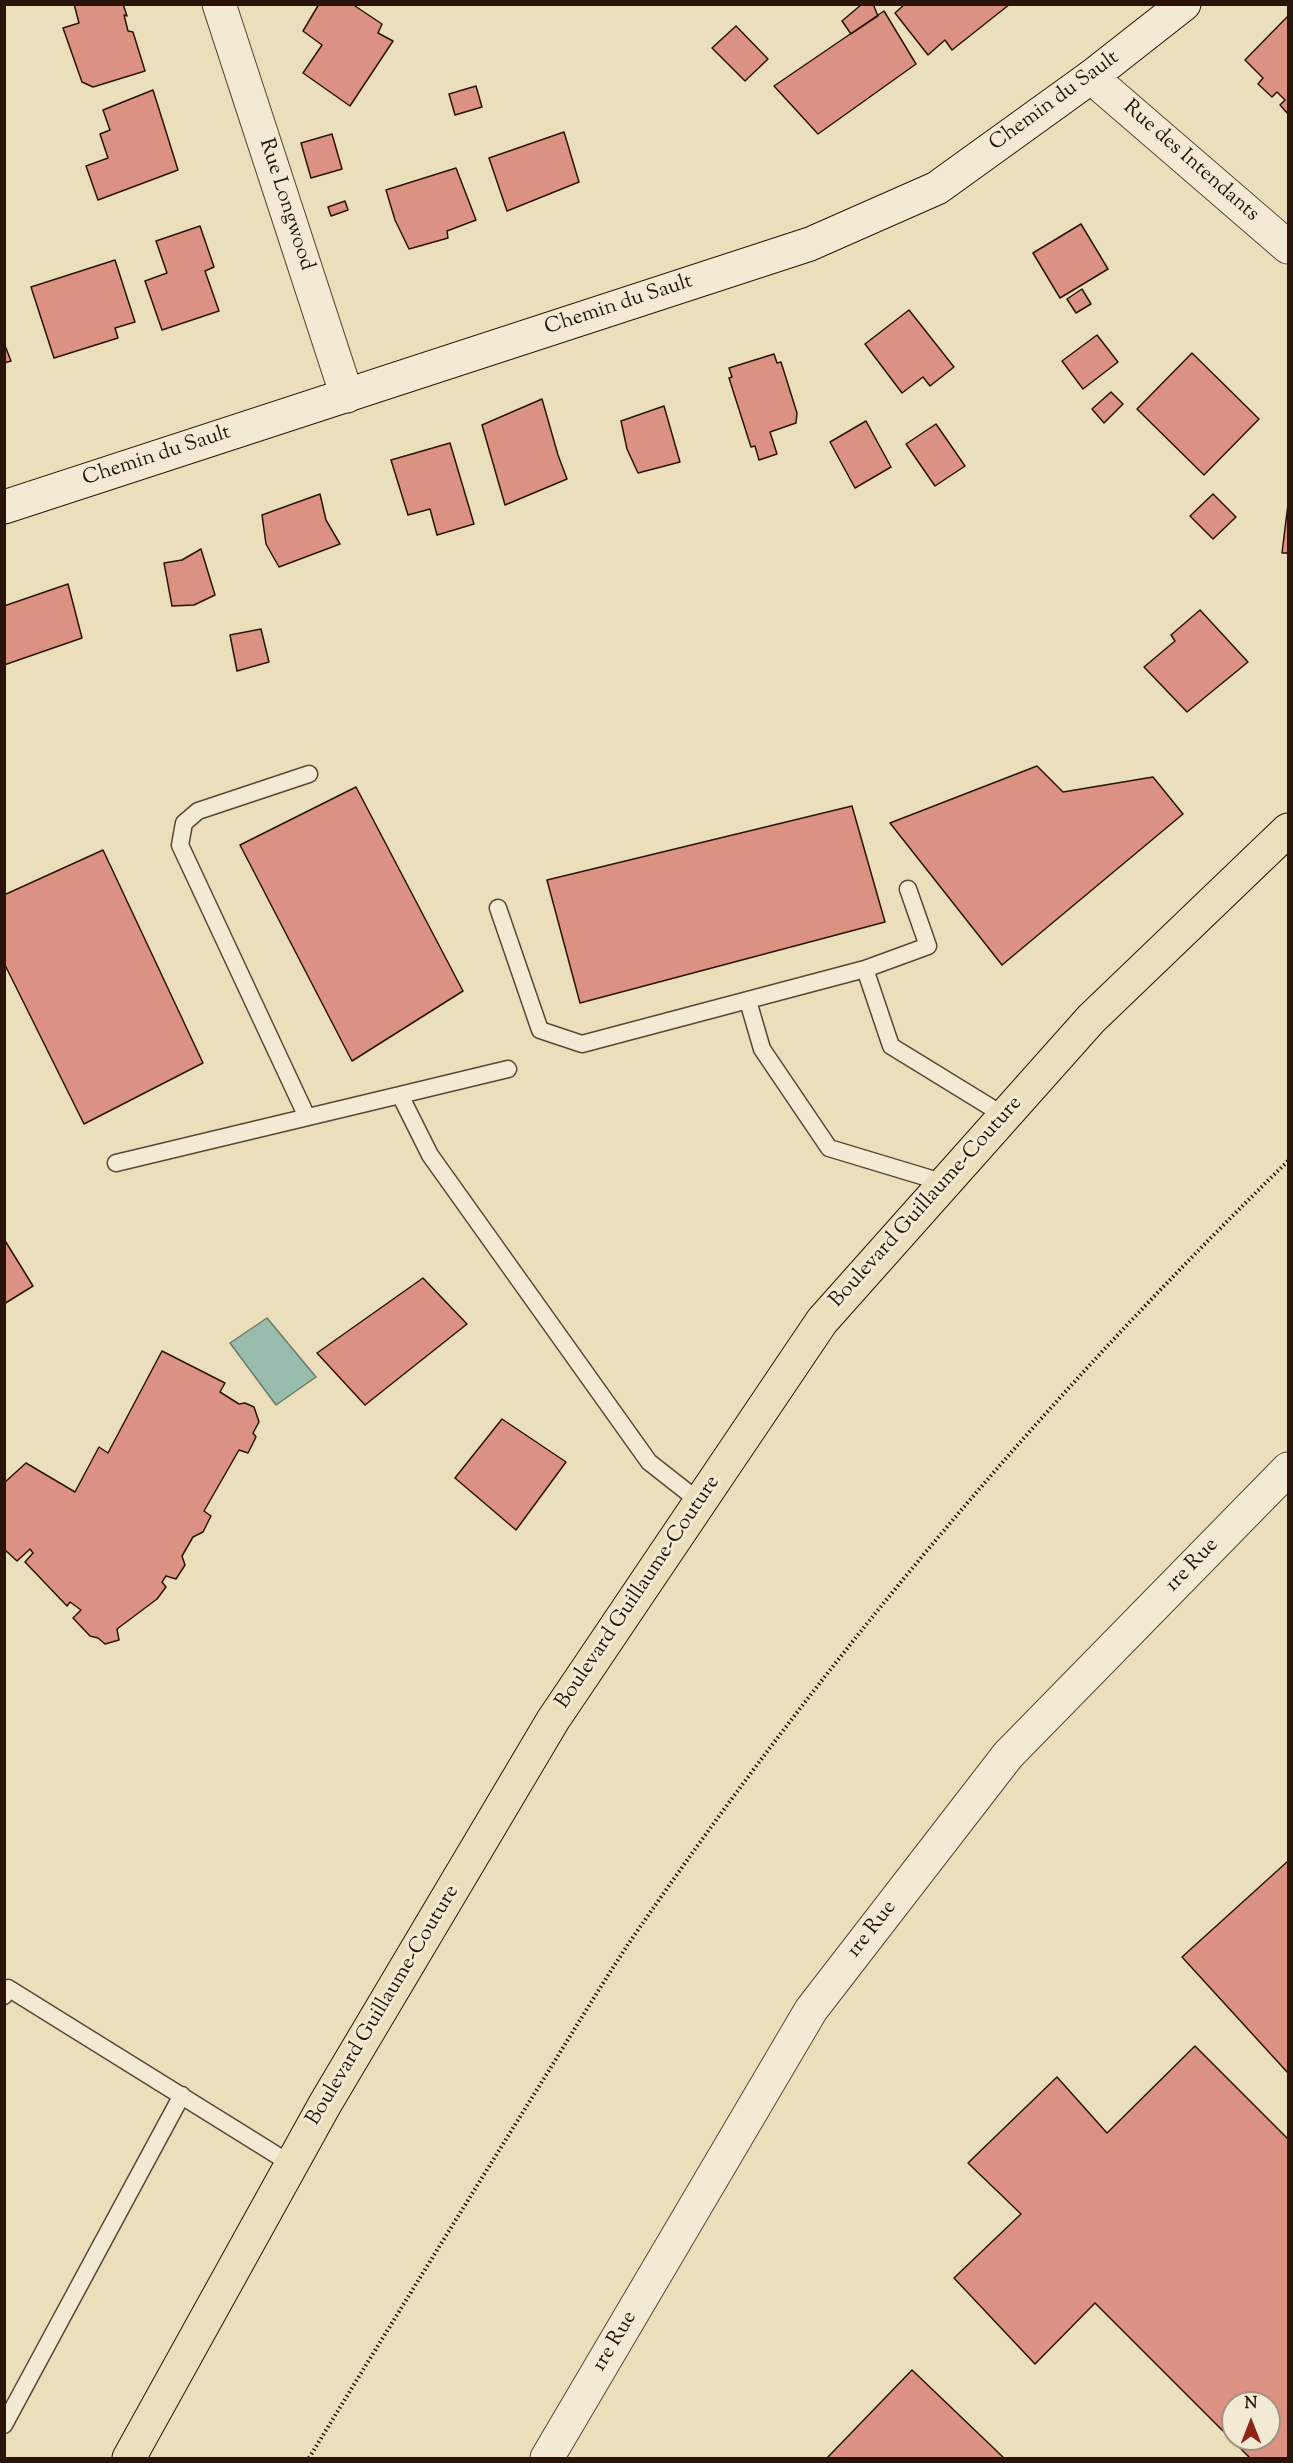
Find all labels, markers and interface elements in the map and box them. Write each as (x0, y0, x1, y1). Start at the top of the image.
street label: Chemin du Sault (985, 47, 1125, 157)
street label: Rue des Intendants (1117, 96, 1263, 228)
street label: Rue Longwood (252, 136, 318, 274)
street label: Chemin du Sault (542, 270, 696, 342)
street label: Chemin du Sault (80, 421, 234, 493)
street label: Boulevard Guillaume-Couture (825, 1092, 1029, 1314)
street label: Boulevard Guillaume-Couture (551, 1472, 727, 1714)
street label: 1re Rue (1161, 1534, 1225, 1598)
street label: Boulevard Guillaume-Couture (302, 1881, 466, 2131)
street label: 1re Rue (843, 1896, 903, 1964)
street label: 1re Rue (588, 2307, 644, 2377)
north arrow (1221, 2391, 1281, 2451)
text: N (1245, 2393, 1257, 2416)

